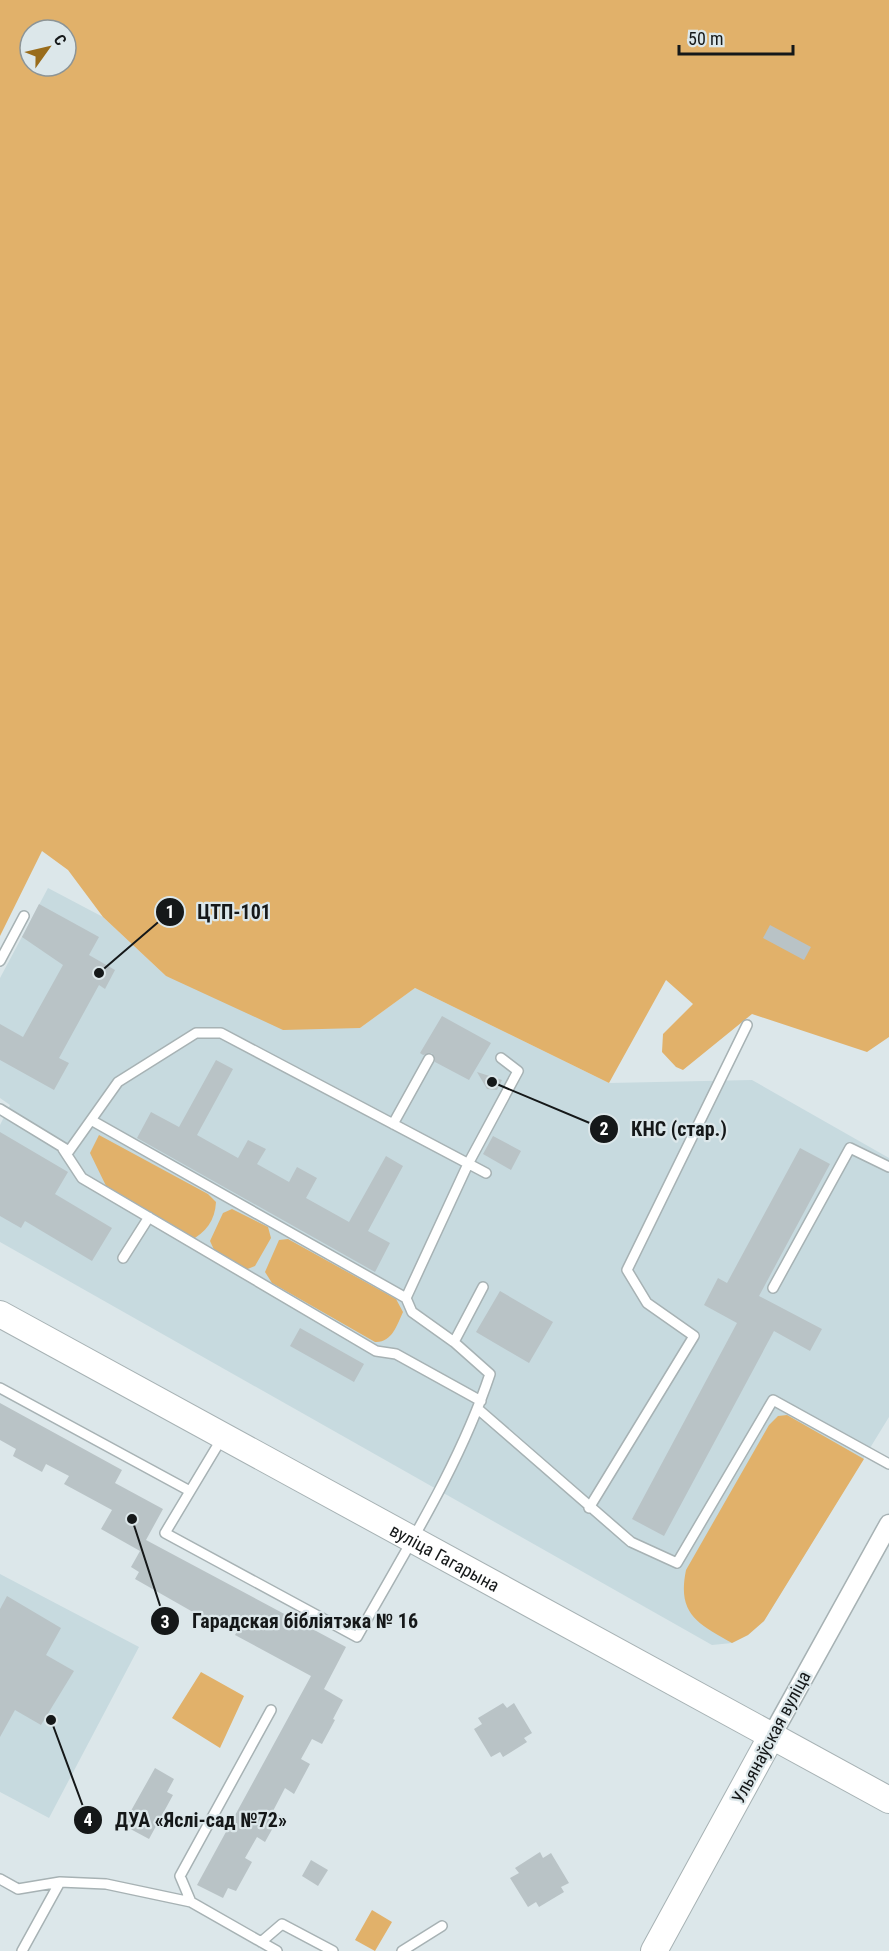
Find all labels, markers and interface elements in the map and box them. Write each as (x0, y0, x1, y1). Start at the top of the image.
north arrow (18, 18, 78, 78)
scale bar (679, 18, 793, 56)
text: 50 m (688, 28, 723, 49)
text: С (50, 31, 70, 49)
callout: ЦТП-101 (155, 893, 283, 931)
text: ЦТП-101 (197, 900, 271, 924)
text: 1 (165, 901, 175, 922)
callout: КНС (стар.) (589, 1110, 739, 1148)
text: КНС (стар.) (631, 1117, 727, 1141)
text: 2 (599, 1118, 609, 1139)
street label: вуліца Гагарына (387, 1519, 503, 1596)
callout: Гарадская бібліятэка № 16 (150, 1602, 430, 1640)
text: Гарадская бібліятэка № 16 (192, 1609, 418, 1633)
text: 3 (160, 1611, 170, 1632)
street label: Ульянаўская вуліца (727, 1667, 815, 1807)
callout: ДУА «Яслі-сад №72» (73, 1801, 298, 1839)
text: ДУА «Яслі-сад №72» (115, 1808, 287, 1832)
text: 4 (83, 1809, 93, 1830)

